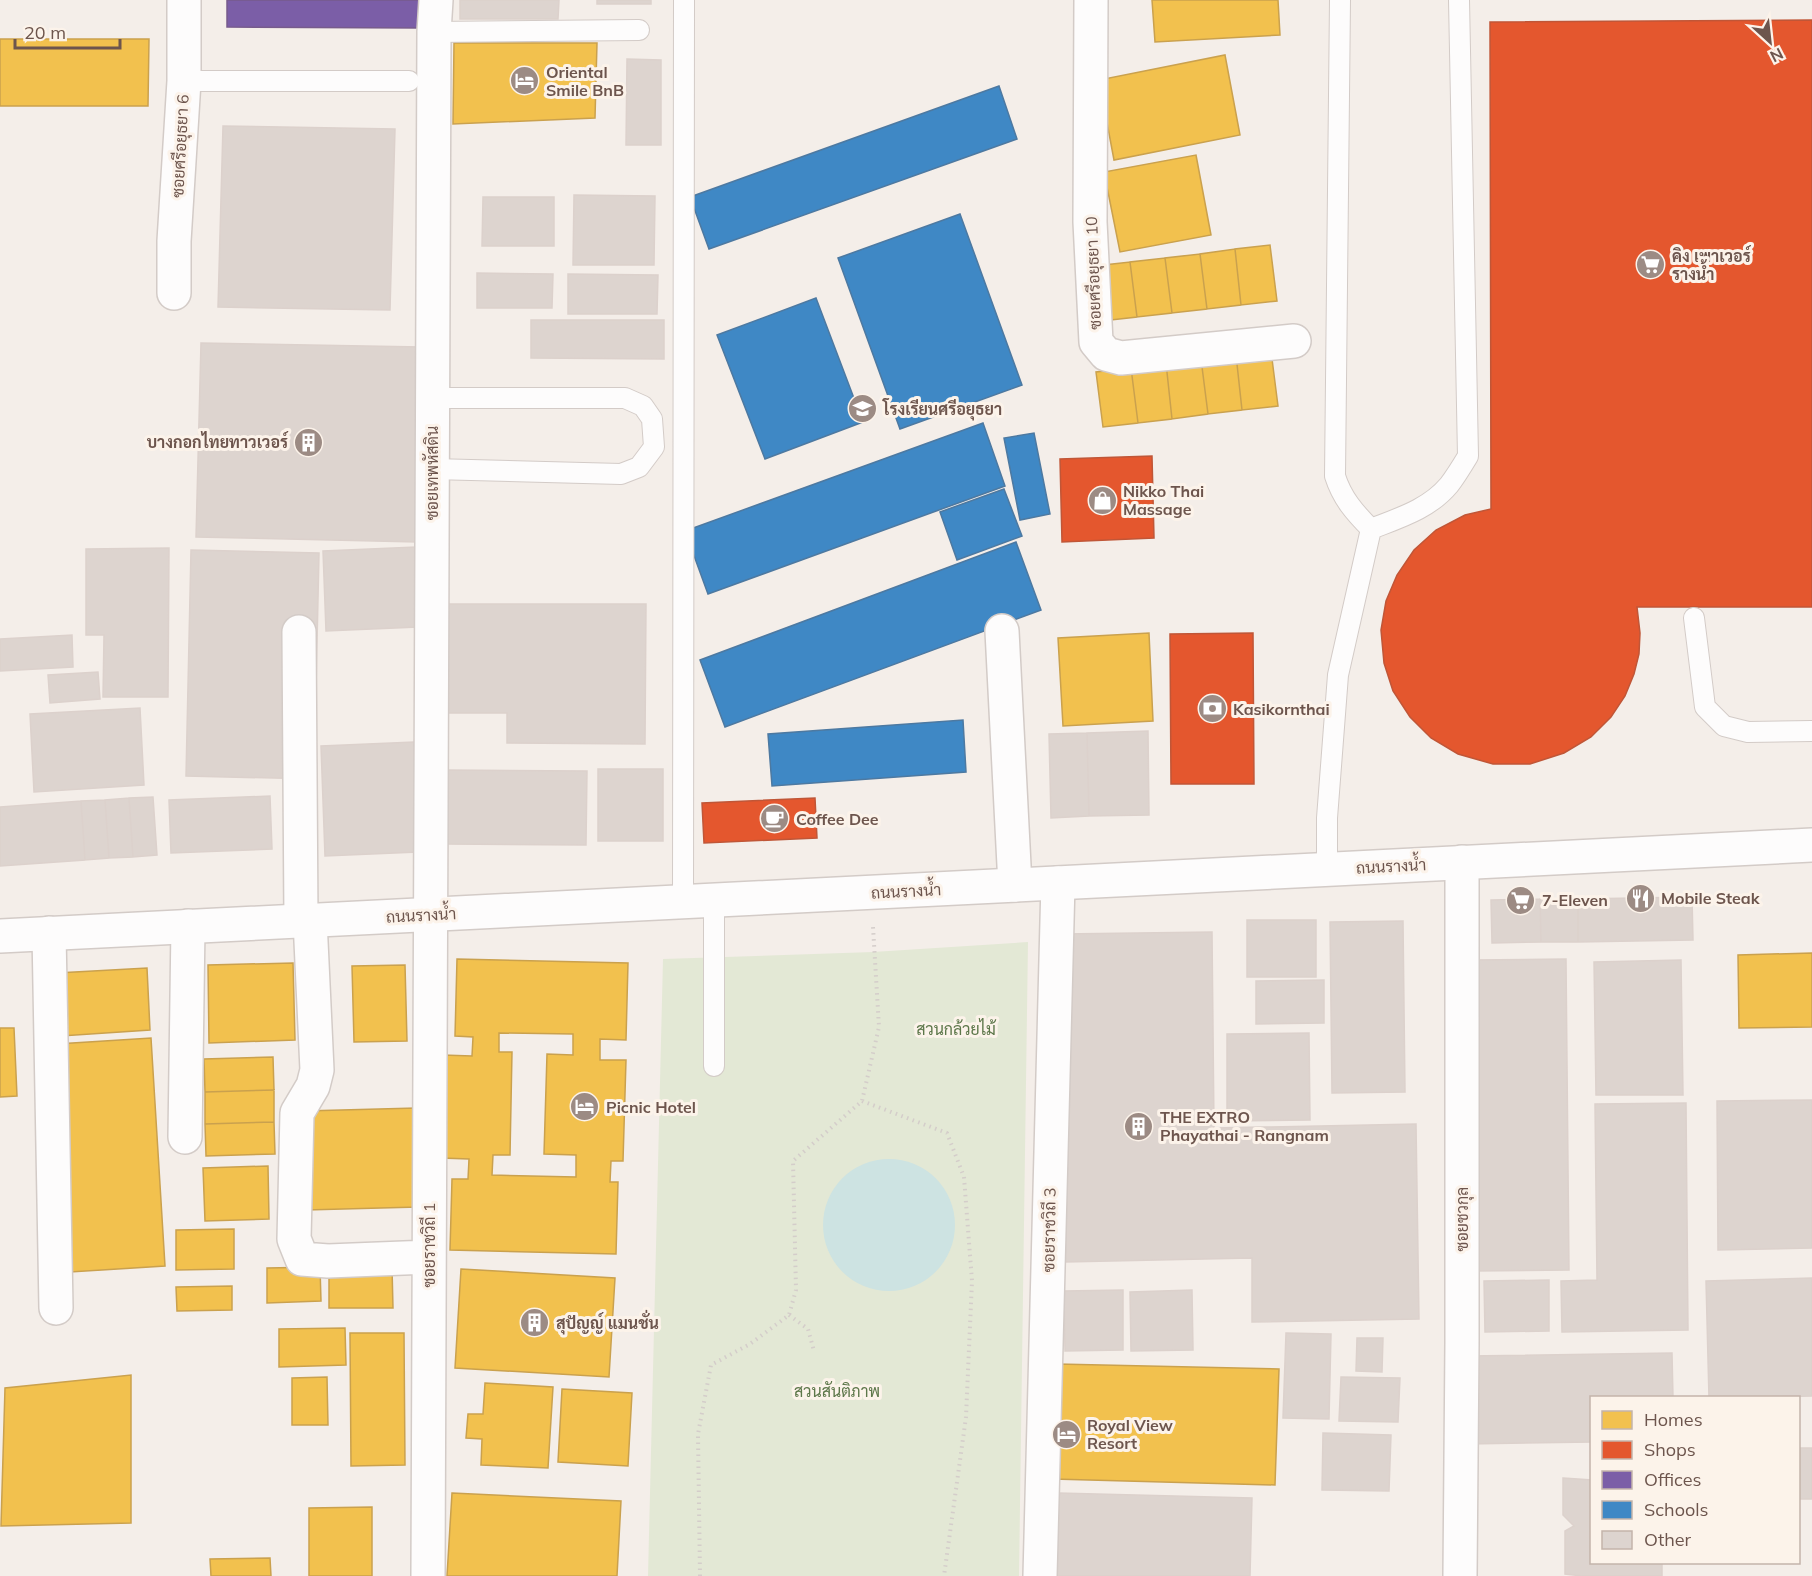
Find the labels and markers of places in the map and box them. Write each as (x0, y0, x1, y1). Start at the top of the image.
place label: Oriental Smile BnB (546, 62, 624, 100)
hotel icon: Oriental Smile BnB (509, 65, 541, 97)
place label: คิง เพาเวอร์ รางน้ำ (1672, 245, 1752, 284)
supermarket icon: คิง เพาเวอร์ รางน้ำ (1635, 249, 1667, 281)
school or university icon: โรงเรียนศรีอยุธยา (846, 393, 878, 425)
place label: โรงเรียนศรีอยุธยา (882, 398, 1002, 421)
building icon: บางกอกไทยทาวเวอร์ (293, 426, 325, 458)
place label: บางกอกไทยทาวเวอร์ (147, 431, 289, 452)
place label: Nikko Thai Massage (1123, 481, 1204, 519)
shop icon: Nikko Thai Massage (1086, 484, 1118, 516)
bank icon: Kasikornthai (1196, 693, 1228, 725)
place label: Kasikornthai (1233, 699, 1330, 719)
cafe icon: Coffee Dee (759, 803, 791, 835)
place label: Coffee Dee (796, 809, 879, 829)
restaurant icon: Mobile Steak (1624, 882, 1656, 914)
supermarket icon: 7-Eleven (1505, 884, 1537, 916)
place label: Mobile Steak (1661, 888, 1761, 908)
place label: 7-Eleven (1542, 890, 1608, 910)
hotel icon: Picnic Hotel (569, 1091, 601, 1123)
place label: Picnic Hotel (606, 1097, 696, 1117)
place label: THE EXTRO Phayathai - Rangnam (1160, 1107, 1329, 1145)
building icon: THE EXTRO Phayathai - Rangnam (1123, 1110, 1155, 1142)
building icon: สุปัญญ์ แมนชั่น (519, 1307, 551, 1339)
place label: สุปัญญ์ แมนชั่น (556, 1309, 659, 1335)
place label: Royal View Resort (1087, 1415, 1173, 1453)
hotel icon: Royal View Resort (1050, 1418, 1082, 1450)

